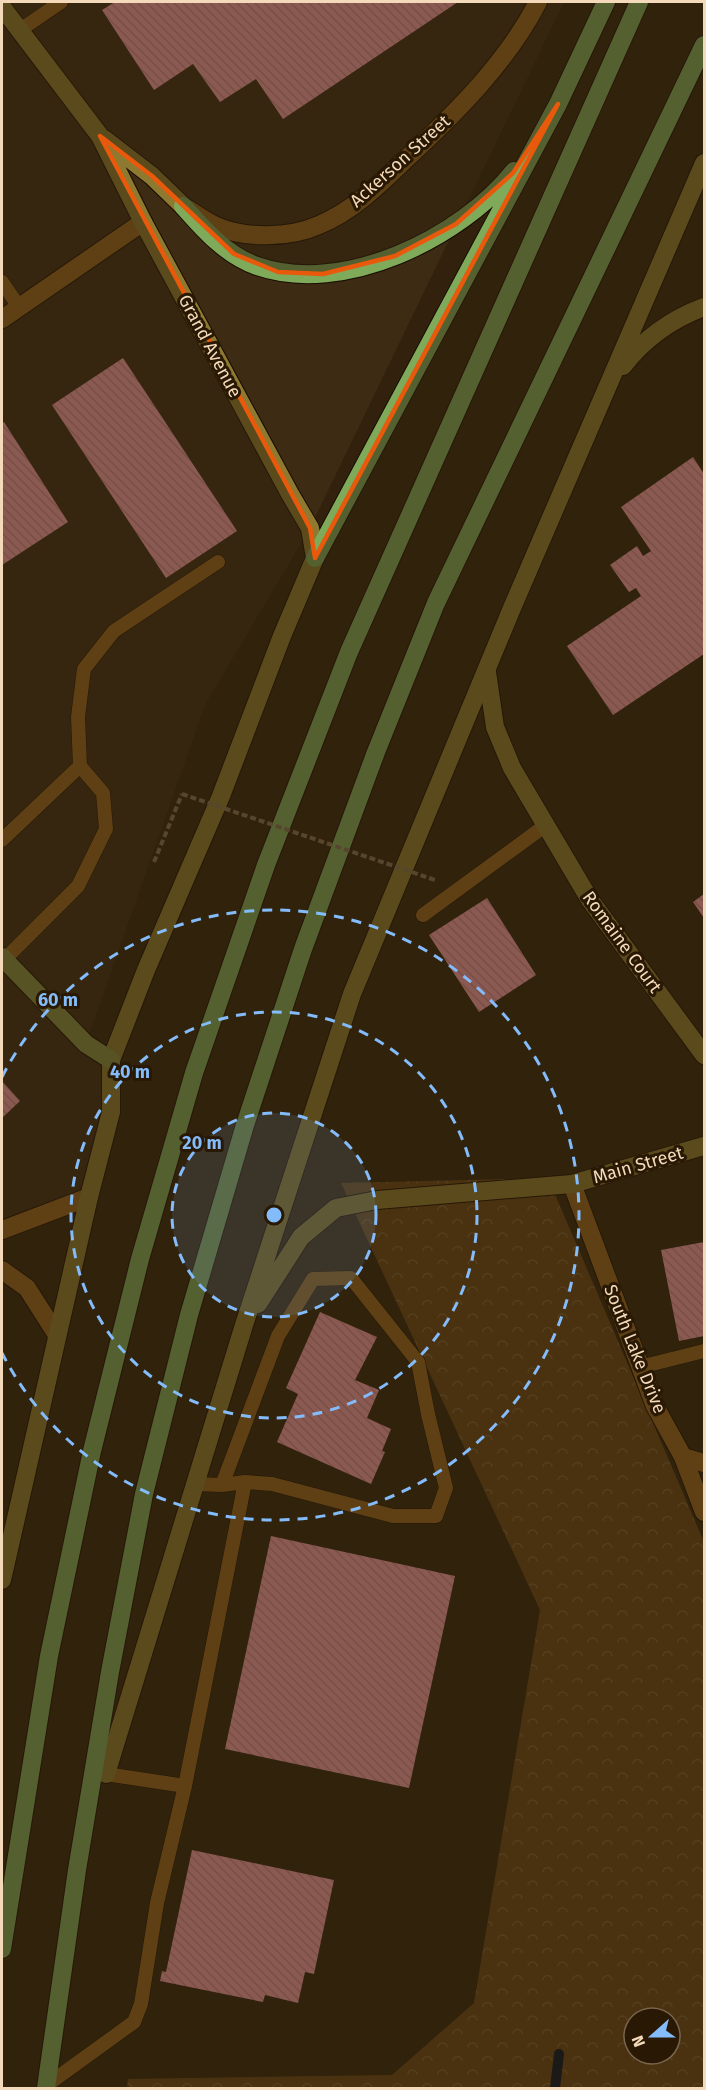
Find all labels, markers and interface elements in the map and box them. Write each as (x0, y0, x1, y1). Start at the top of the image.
street label: Ackerson Street (345, 110, 455, 212)
street label: Grand Avenue (174, 291, 246, 401)
street label: Romaine Court (578, 887, 667, 998)
text: 60 m (38, 989, 78, 1011)
text: 40 m (110, 1061, 150, 1083)
text: 20 m (182, 1132, 222, 1154)
street label: Main Street (590, 1141, 686, 1188)
centre of rings (264, 1205, 284, 1225)
street label: South Lake Drive (599, 1281, 671, 1417)
north arrow (622, 2006, 682, 2066)
text: N (628, 2033, 649, 2050)

